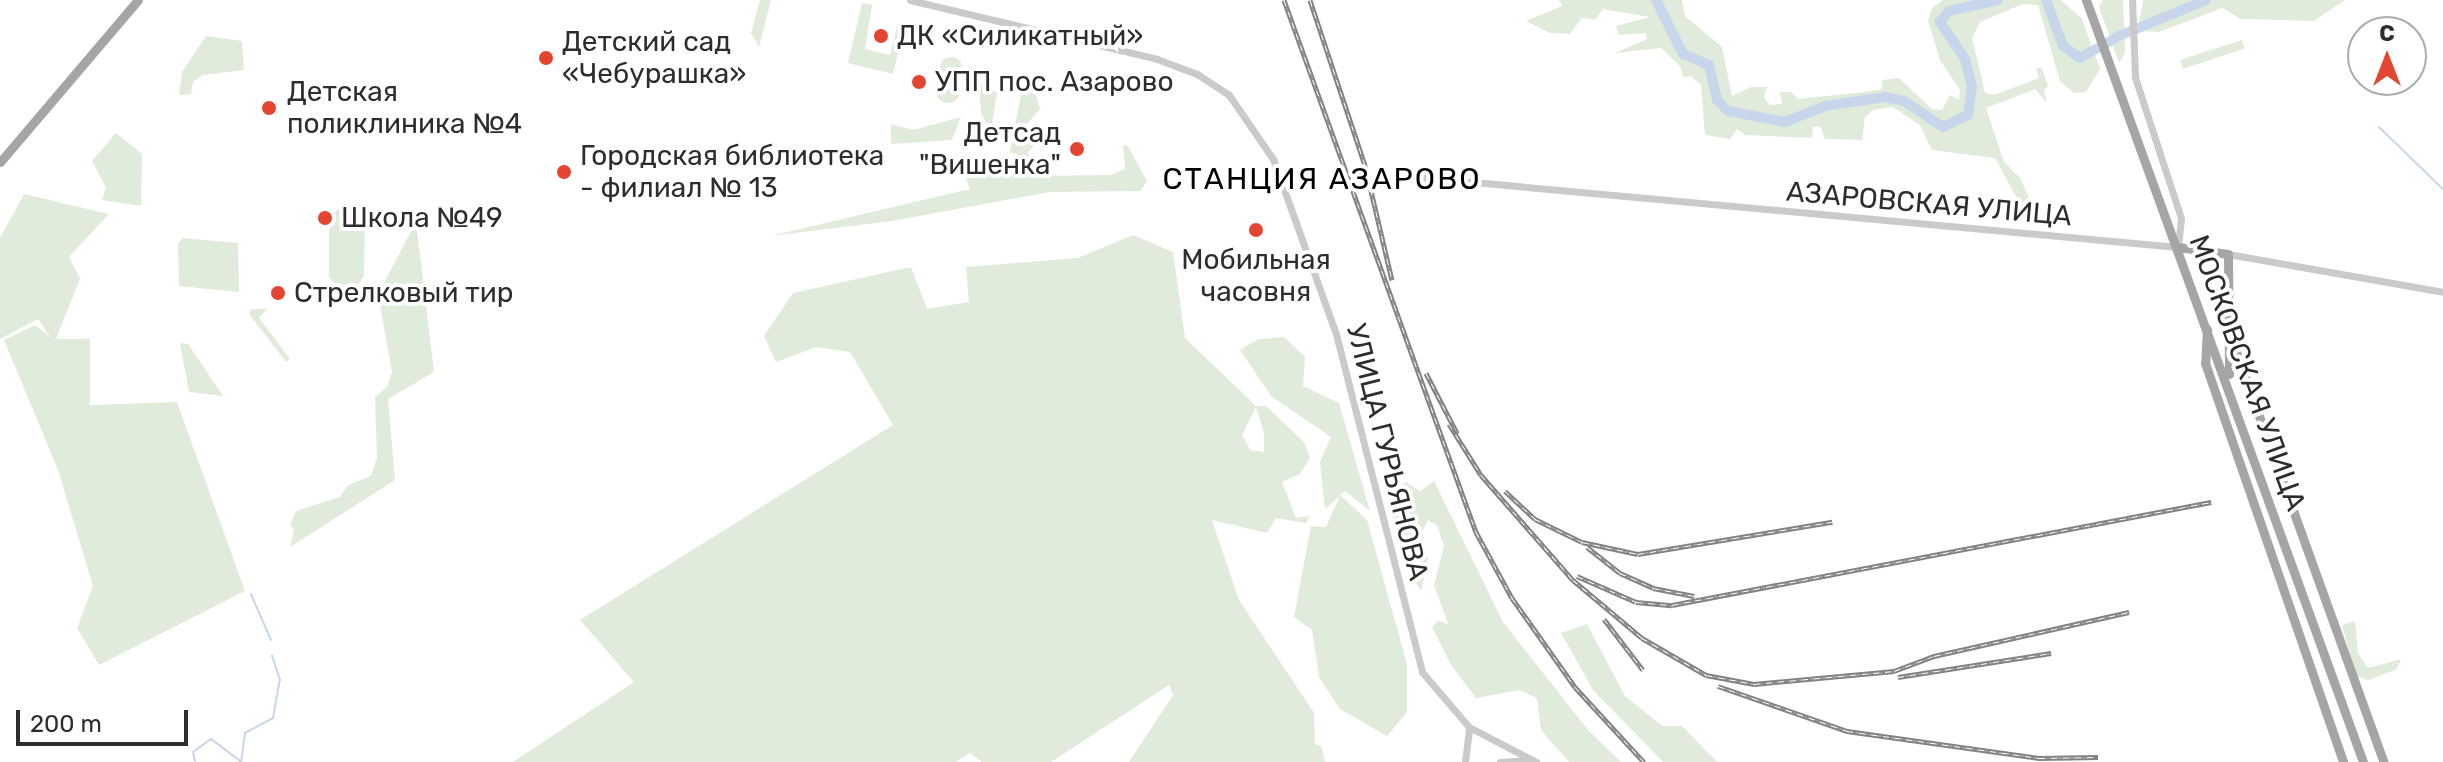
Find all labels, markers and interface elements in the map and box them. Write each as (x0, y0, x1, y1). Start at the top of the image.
north arrow (2347, 16, 2427, 96)
place label: ДК «Силикатный» (897, 19, 1143, 53)
text: С (2379, 20, 2395, 47)
place label: Детский сад «Чебурашка» (562, 25, 746, 91)
marker: ДК «Силикатный» (872, 27, 890, 45)
marker: Детский сад «Чебурашка» (537, 49, 555, 67)
place label: УПП пос. Азарово (935, 65, 1173, 99)
marker: УПП пос. Азарово (910, 73, 928, 91)
place label: Детская поликлиника №4 (287, 75, 522, 141)
marker: Детская поликлиника №4 (258, 97, 280, 119)
place label: Детсад "Вишенка" (919, 116, 1061, 182)
place label: Городская библиотека - филиал № 13 (580, 139, 884, 205)
marker: Детсад "Вишенка" (1068, 140, 1086, 158)
district label: СТАНЦИЯ АЗАРОВО (1162, 161, 1482, 197)
marker: Городская библиотека - филиал № 13 (555, 163, 573, 181)
street label: АЗАРОВСКАЯ УЛИЦА (1785, 175, 2073, 233)
place label: Школа №49 (341, 201, 503, 235)
marker: Школа №49 (316, 209, 334, 227)
marker: Мобильная часовня (1247, 221, 1265, 239)
street label: МОСКОВСКАЯ УЛИЦА (2182, 231, 2312, 515)
place label: Мобильная часовня (1181, 243, 1331, 309)
place label: Стрелковый тир (294, 276, 513, 310)
marker: Стрелковый тир (269, 284, 287, 302)
street label: УЛИЦА ГУРЬЯНОВА (1339, 320, 1435, 584)
scale bar (20, 694, 192, 744)
text: 200 m (30, 710, 102, 738)

